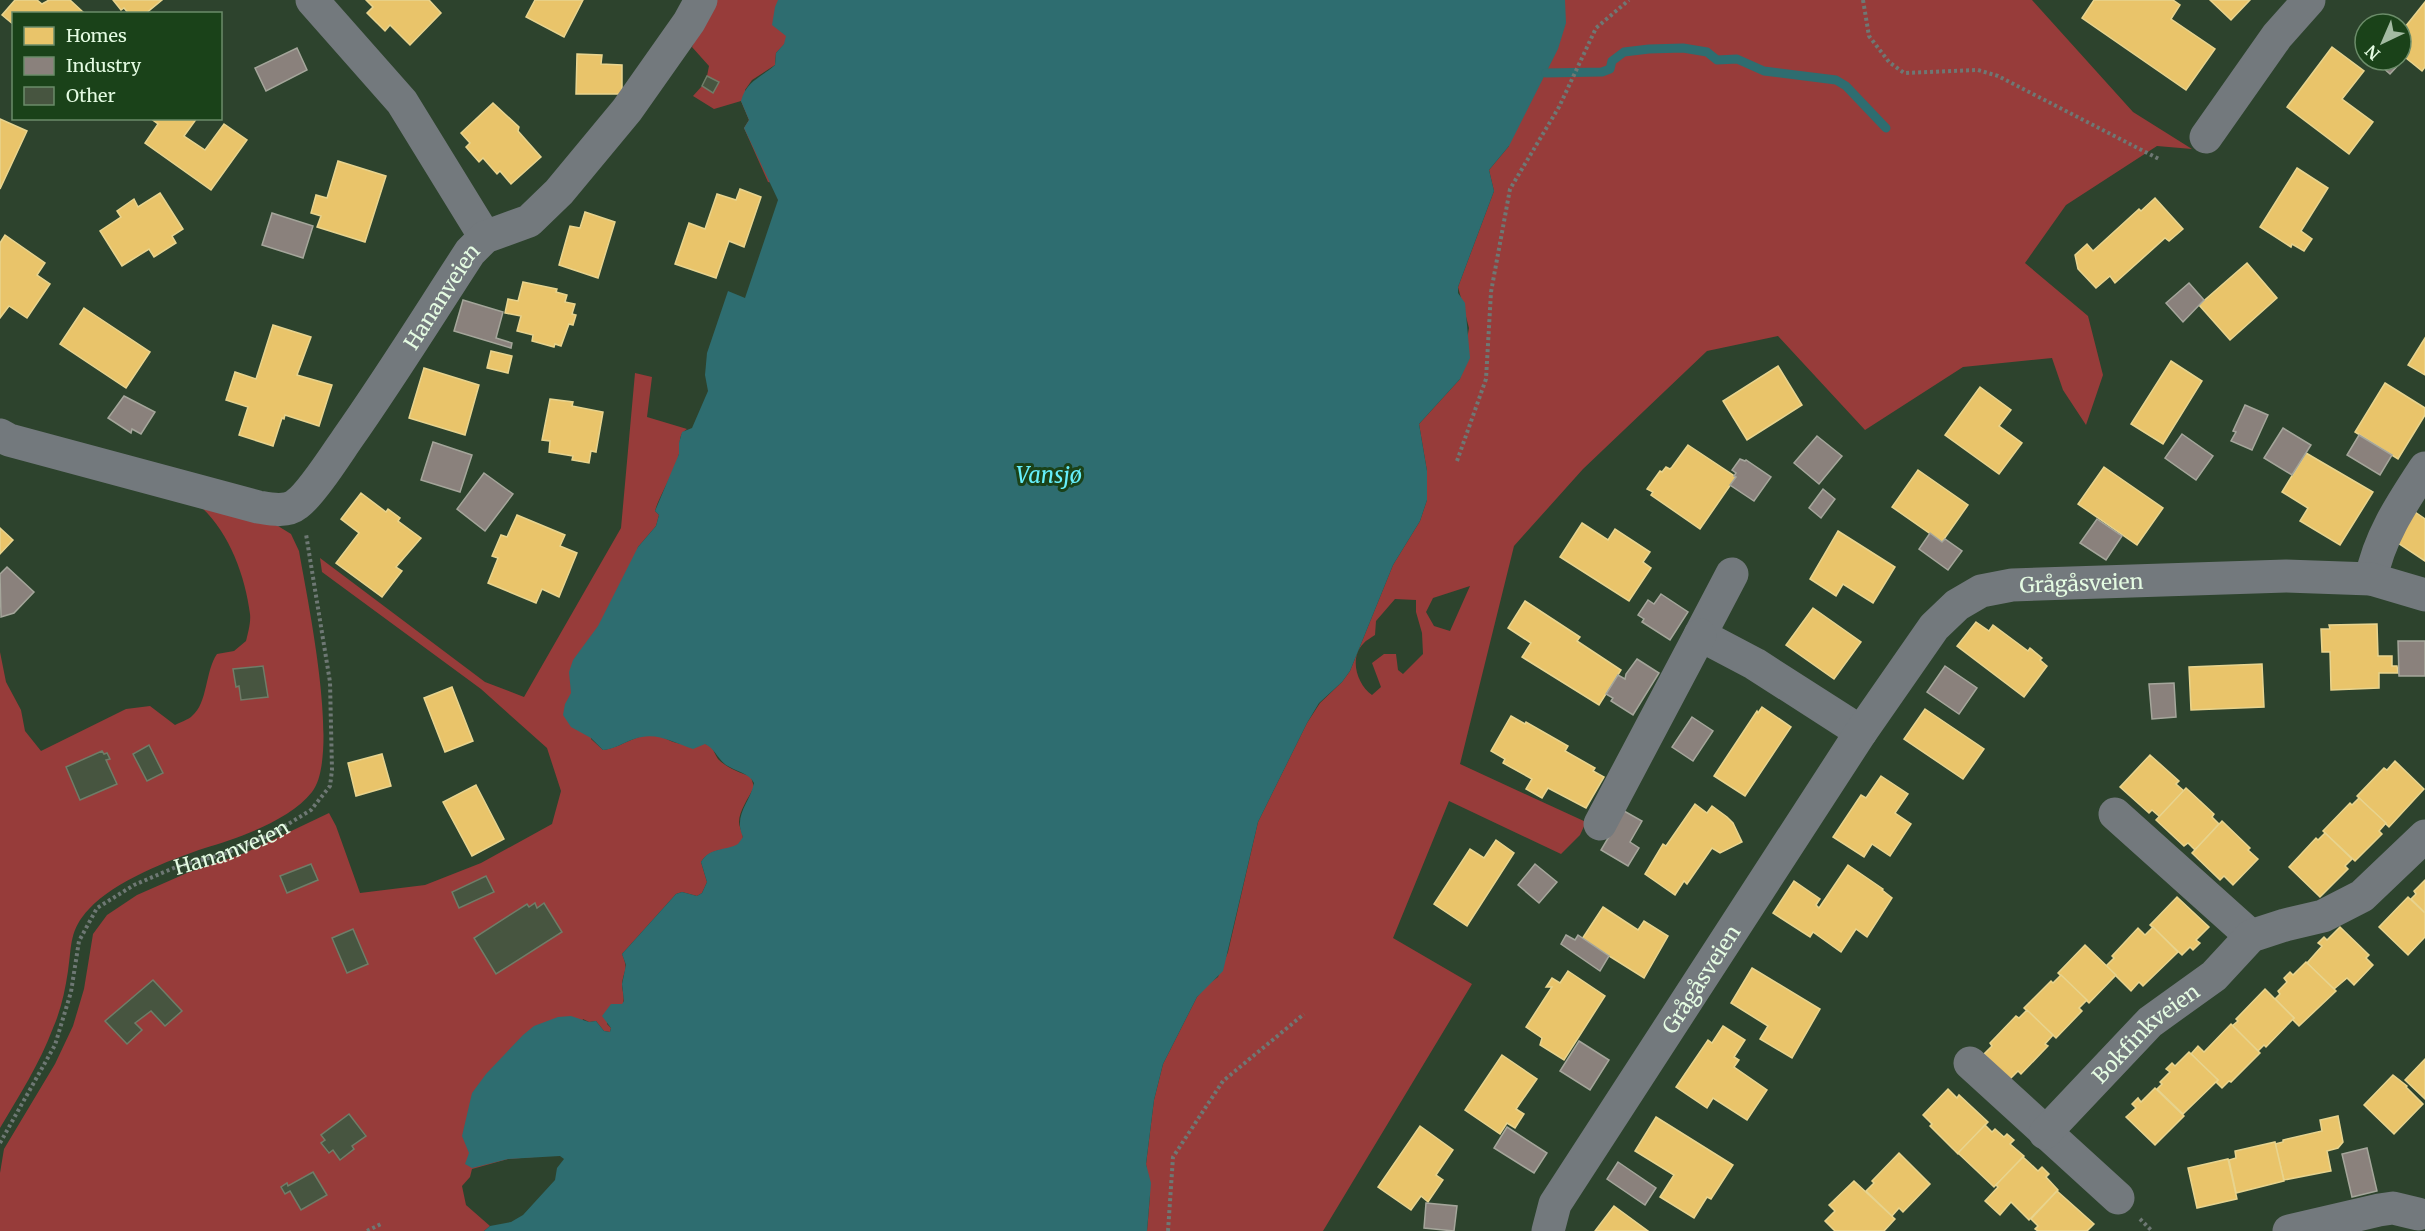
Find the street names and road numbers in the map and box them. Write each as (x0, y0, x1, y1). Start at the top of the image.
street label: Hananveien (397, 237, 485, 354)
street label: Grågåsveien (2019, 567, 2144, 598)
street label: Hananveien (171, 813, 294, 880)
street label: Grågåsveien (1656, 920, 1746, 1038)
street label: Bokfinkveien (2086, 977, 2205, 1089)

